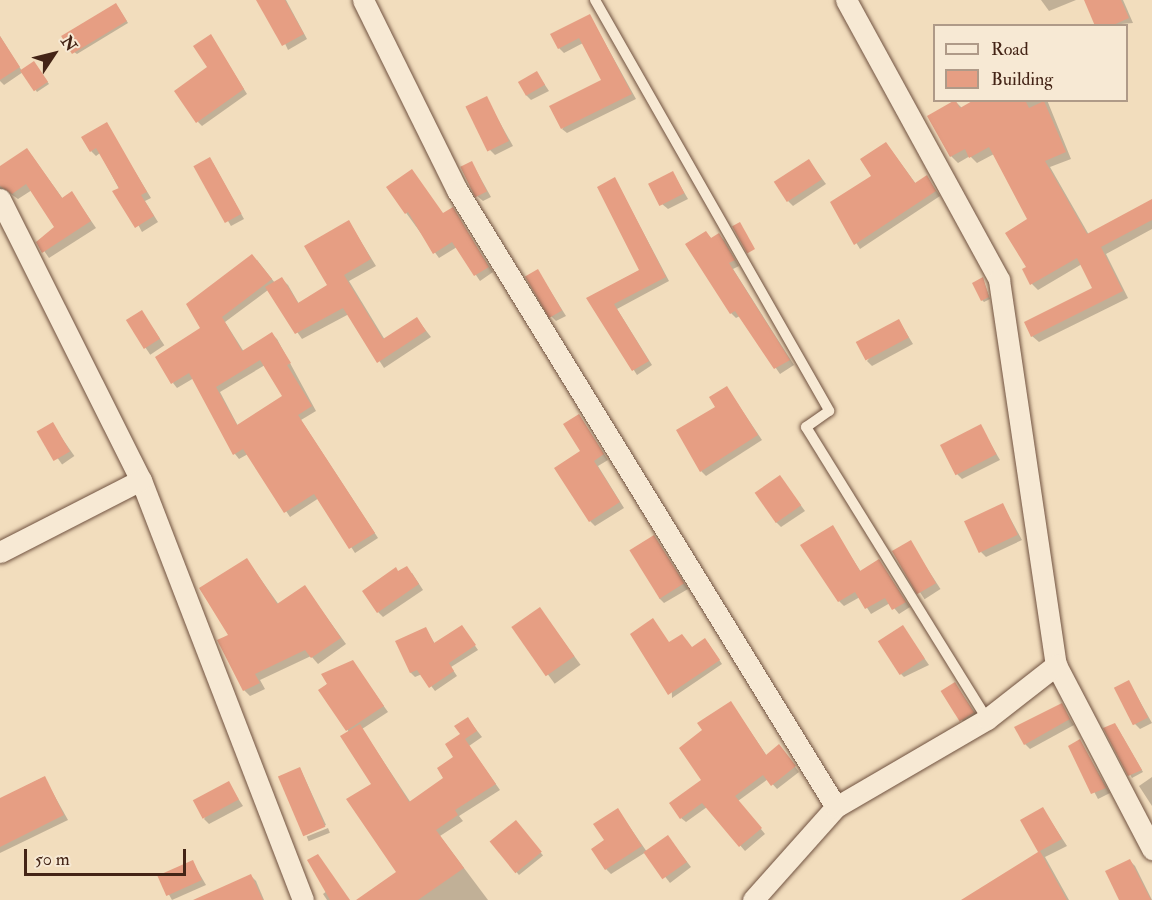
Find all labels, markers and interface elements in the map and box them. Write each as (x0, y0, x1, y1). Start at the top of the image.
north arrow (24, 24, 84, 84)
legend (933, 24, 1128, 102)
text: N (56, 32, 81, 55)
text: Road (991, 38, 1029, 61)
text: Building (991, 68, 1053, 91)
scale bar (27, 837, 189, 875)
text: 50 m (35, 848, 70, 871)

